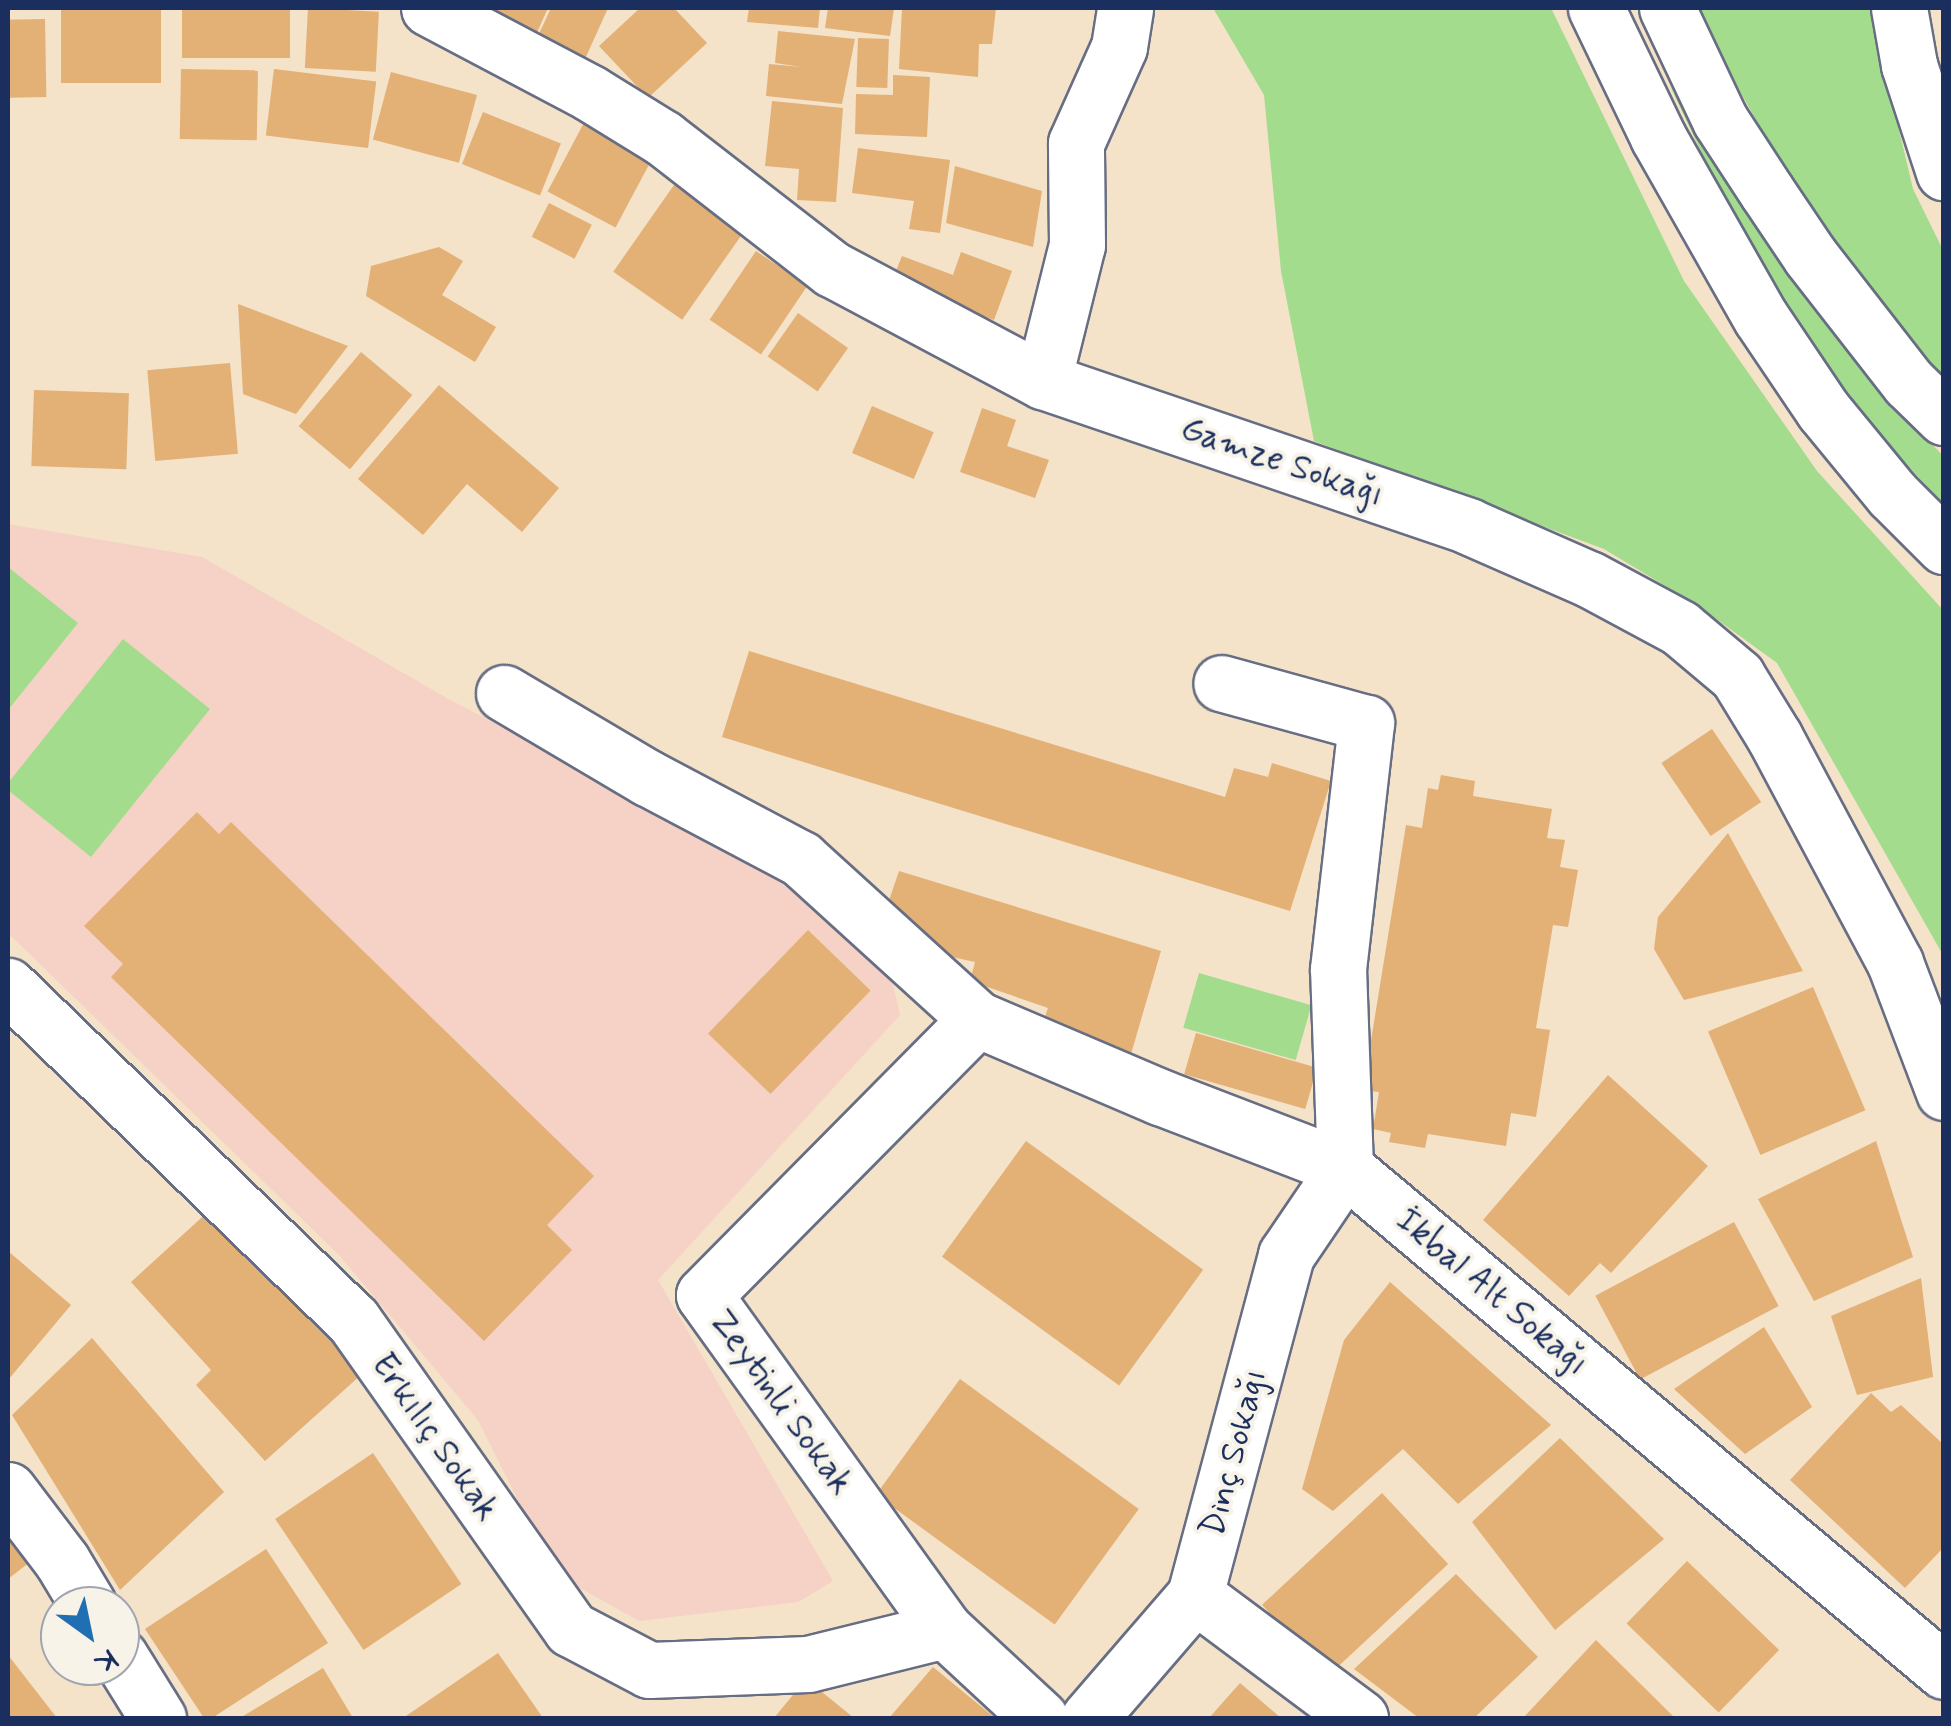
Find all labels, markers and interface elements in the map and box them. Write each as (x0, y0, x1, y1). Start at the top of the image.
street label: Gamze Sokağı (1175, 408, 1389, 516)
street label: İkbal Alt Sokağı (1386, 1198, 1598, 1386)
street label: Zeytinli Sokak (700, 1301, 862, 1503)
street label: Erkılıç Sokak (362, 1345, 508, 1529)
street label: Dinç Sokağı (1192, 1365, 1276, 1541)
north arrow (40, 1586, 140, 1686)
text: K (87, 1639, 124, 1681)

